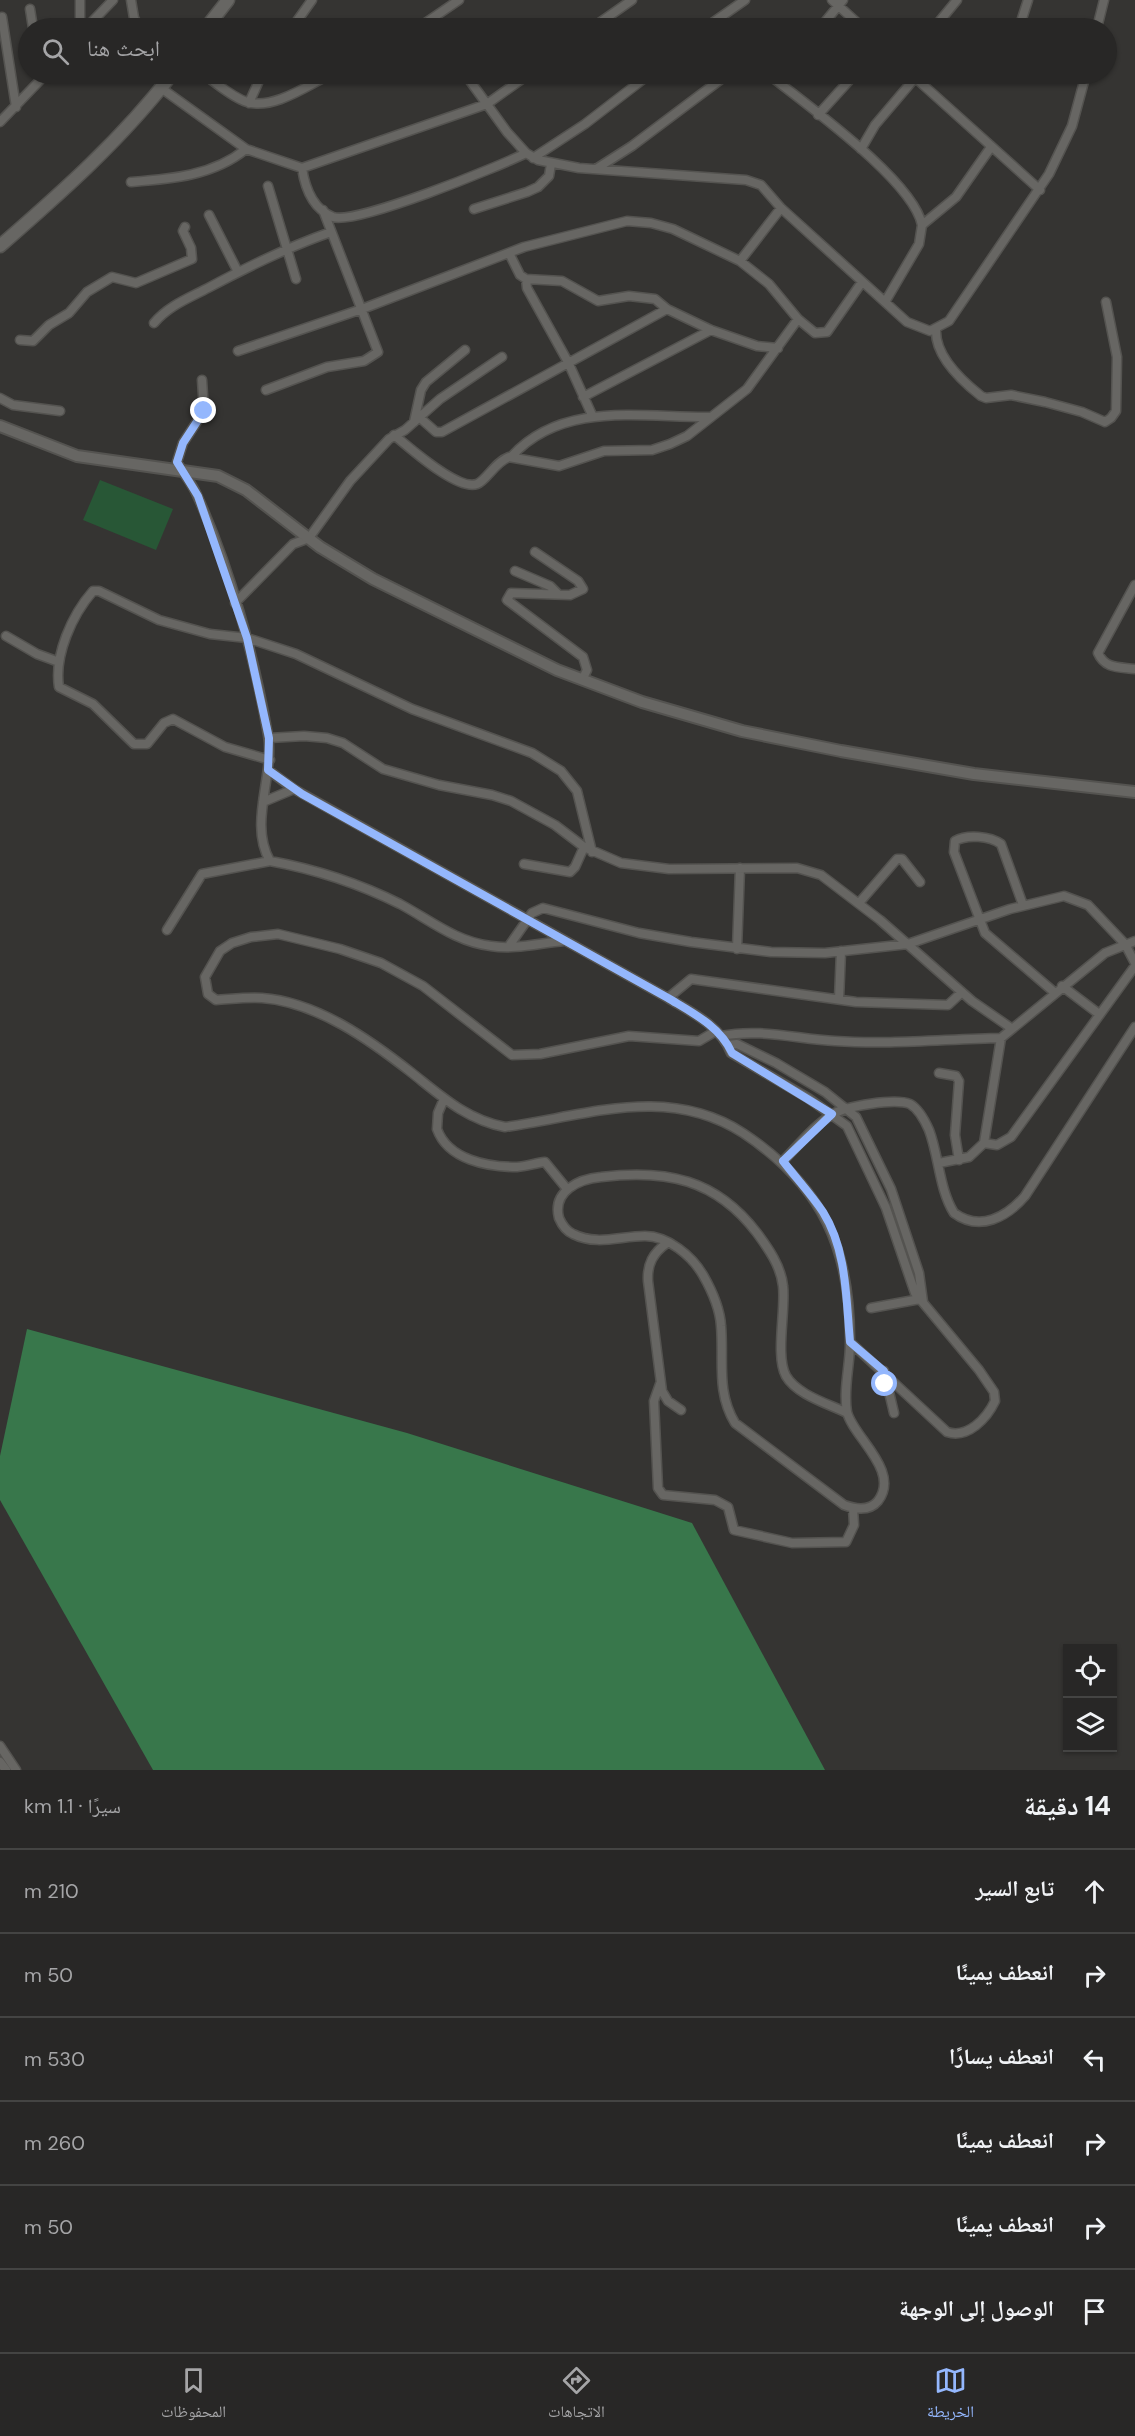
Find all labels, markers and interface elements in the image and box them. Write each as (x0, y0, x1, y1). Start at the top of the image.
search box (18, 18, 1117, 84)
text: ابحث هنا (87, 34, 160, 63)
icon: search (39, 35, 72, 68)
route end (190, 397, 216, 423)
route start (871, 1370, 897, 1396)
map controls (1063, 1644, 1117, 1752)
button: locate (1063, 1644, 1117, 1698)
button: layers (1063, 1698, 1117, 1752)
text: 14 دقيقة (1024, 1789, 1111, 1823)
text: سيرًا · 1.1 km (24, 1793, 121, 1819)
text: تابع السير (975, 1874, 1054, 1903)
icon: ahead (1078, 1875, 1111, 1908)
text: 210 m (24, 1878, 79, 1904)
text: انعطف يمينًا (956, 1958, 1054, 1987)
icon: right (1078, 1959, 1111, 1992)
text: 50 m (24, 1962, 73, 1988)
text: انعطف يسارًا (949, 2042, 1054, 2071)
icon: left (1078, 2043, 1111, 2076)
text: 530 m (24, 2046, 85, 2072)
text: انعطف يمينًا (956, 2126, 1054, 2155)
icon: right (1078, 2127, 1111, 2160)
text: 260 m (24, 2130, 85, 2156)
text: انعطف يمينًا (956, 2210, 1054, 2239)
icon: right (1078, 2211, 1111, 2244)
text: 50 m (24, 2214, 73, 2240)
text: الوصول إلى الوجهة (899, 2294, 1054, 2323)
icon: arrive (1078, 2295, 1111, 2328)
tab: المحفوظات (161, 2364, 226, 2427)
tab: الاتجاهات (548, 2364, 605, 2427)
tab: الخريطة (927, 2364, 974, 2427)

